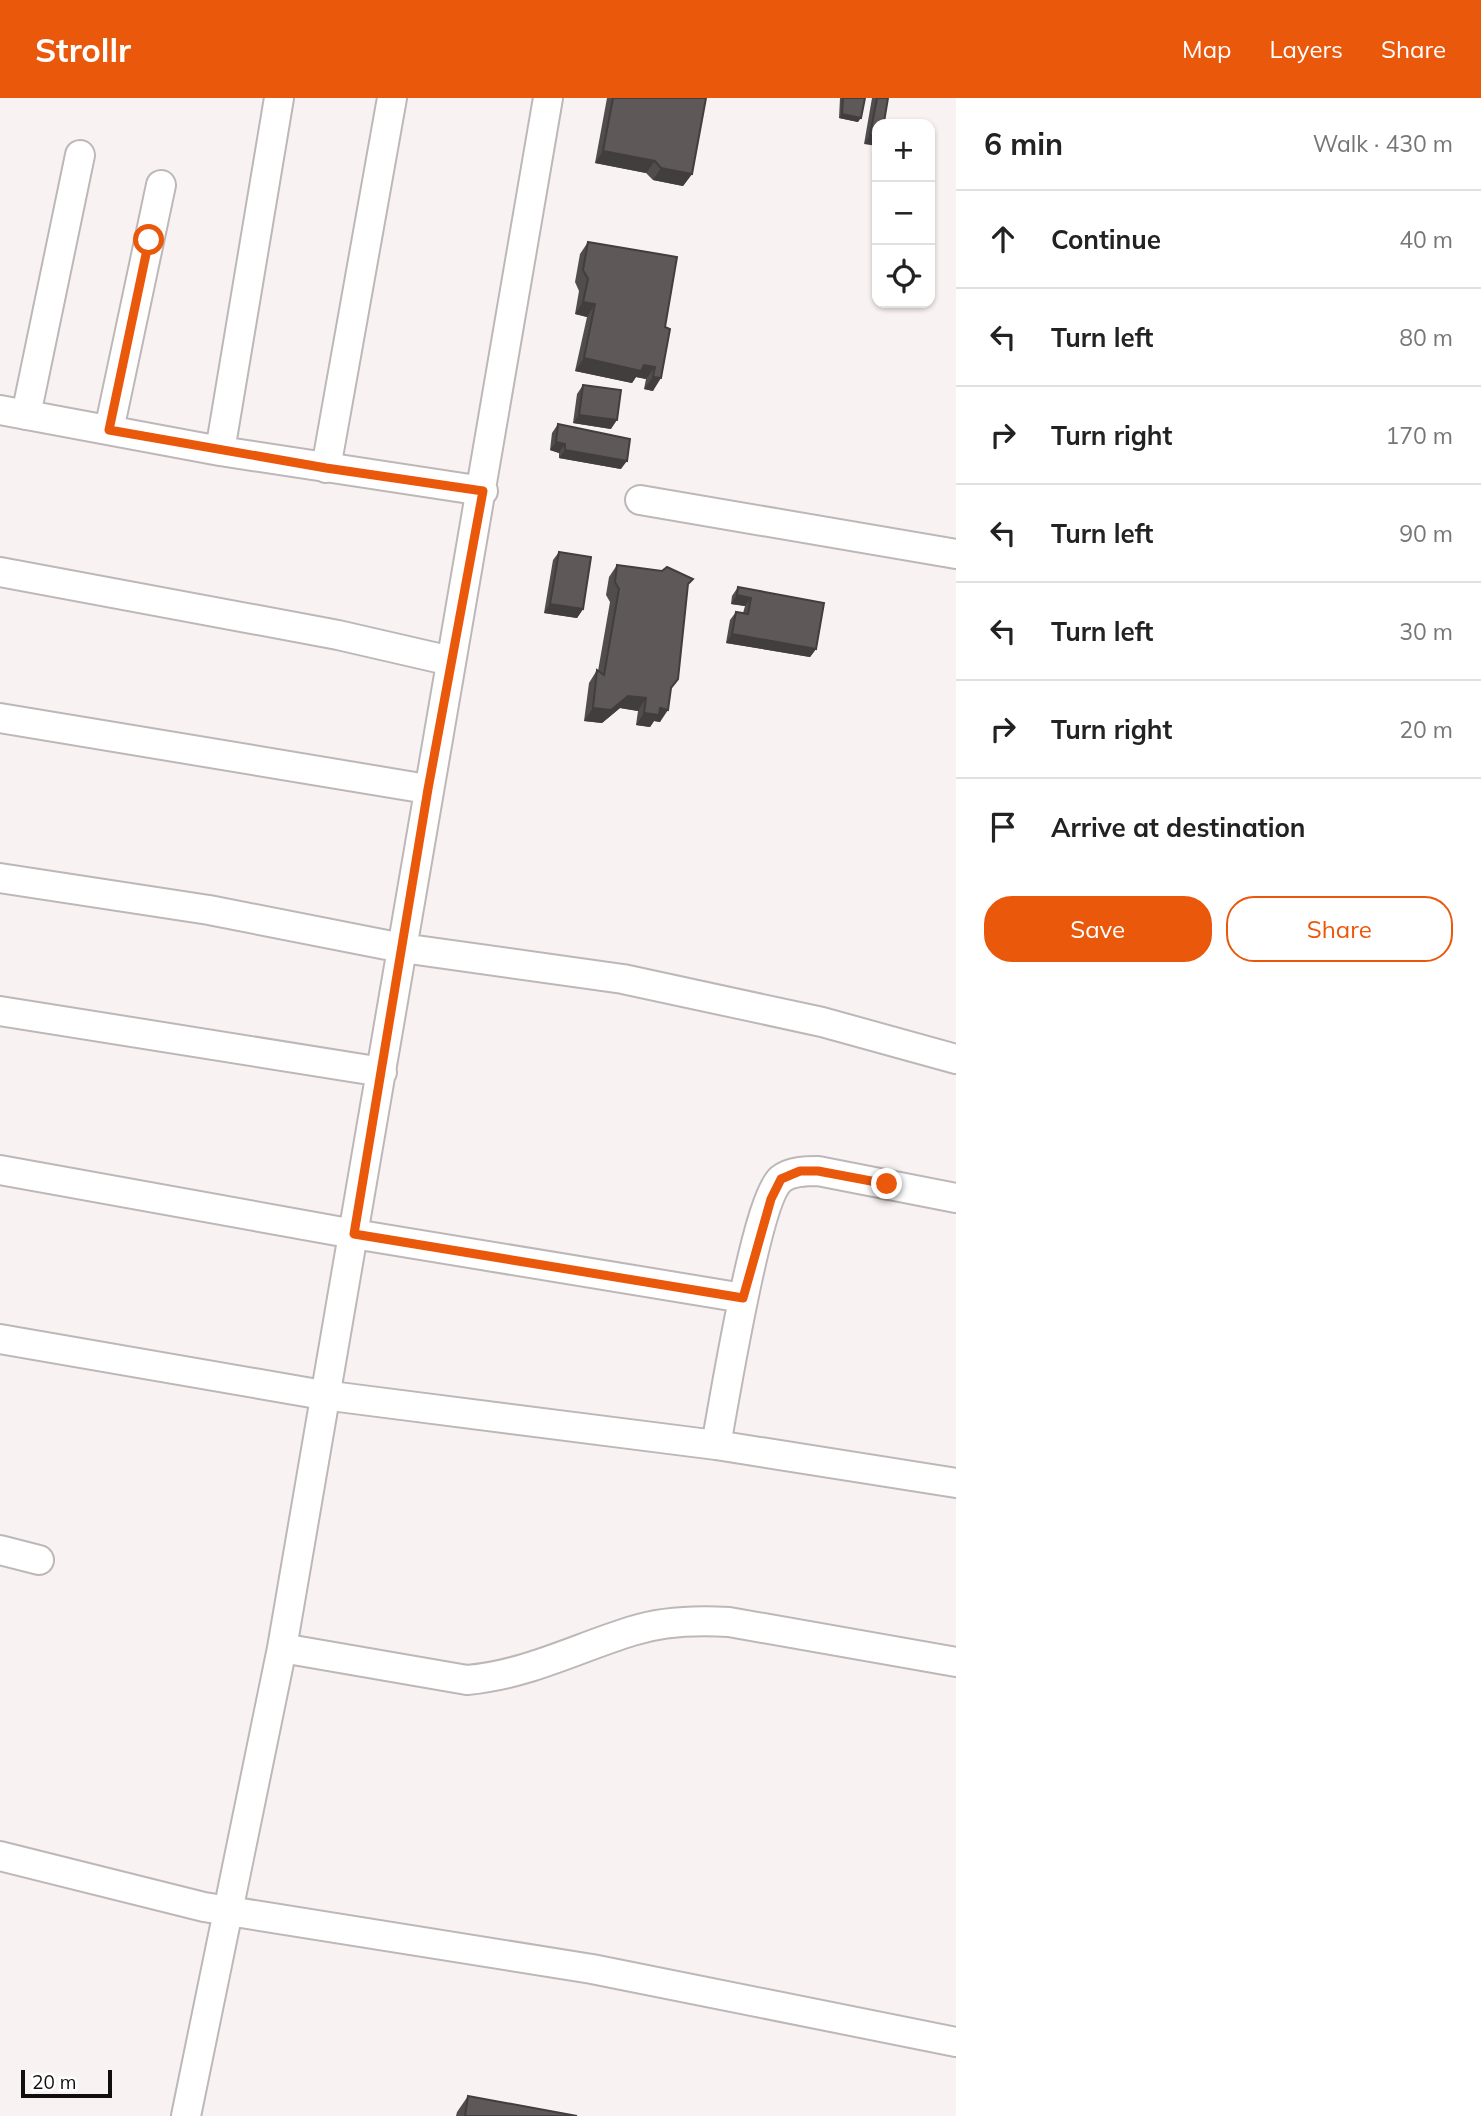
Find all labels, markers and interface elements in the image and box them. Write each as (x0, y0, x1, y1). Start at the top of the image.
text: Strollr (35, 29, 131, 70)
text: Map (1182, 34, 1231, 64)
text: Layers (1269, 34, 1343, 64)
text: Share (1381, 34, 1446, 64)
map controls (872, 119, 935, 308)
button: + (872, 119, 935, 182)
text: 6 min (984, 125, 1063, 163)
text: Walk · 430 m (1313, 129, 1453, 158)
button: − (872, 182, 935, 245)
icon: ahead (984, 220, 1022, 258)
text: Continue (1051, 223, 1161, 256)
route start (133, 224, 164, 255)
text: 40 m (1399, 225, 1453, 254)
button: locate (872, 245, 935, 308)
icon: left (984, 318, 1022, 356)
text: Turn left (1051, 321, 1153, 354)
text: 80 m (1399, 323, 1453, 352)
icon: right (984, 416, 1022, 454)
text: Turn right (1051, 419, 1172, 452)
text: 170 m (1385, 421, 1453, 450)
icon: left (984, 514, 1022, 552)
text: Turn left (1051, 517, 1153, 550)
text: 90 m (1399, 519, 1453, 548)
icon: left (984, 612, 1022, 650)
text: Turn left (1051, 615, 1153, 648)
text: 30 m (1399, 617, 1453, 646)
icon: right (984, 710, 1022, 748)
text: Turn right (1051, 713, 1172, 746)
text: 20 m (1399, 715, 1453, 744)
icon: arrive (984, 808, 1022, 846)
text: Arrive at destination (1051, 811, 1306, 844)
button: Save (984, 896, 1212, 962)
button: Share (1226, 896, 1453, 962)
route end (871, 1168, 902, 1199)
scale bar (21, 2067, 112, 2099)
text: 20 m (32, 2070, 76, 2094)

